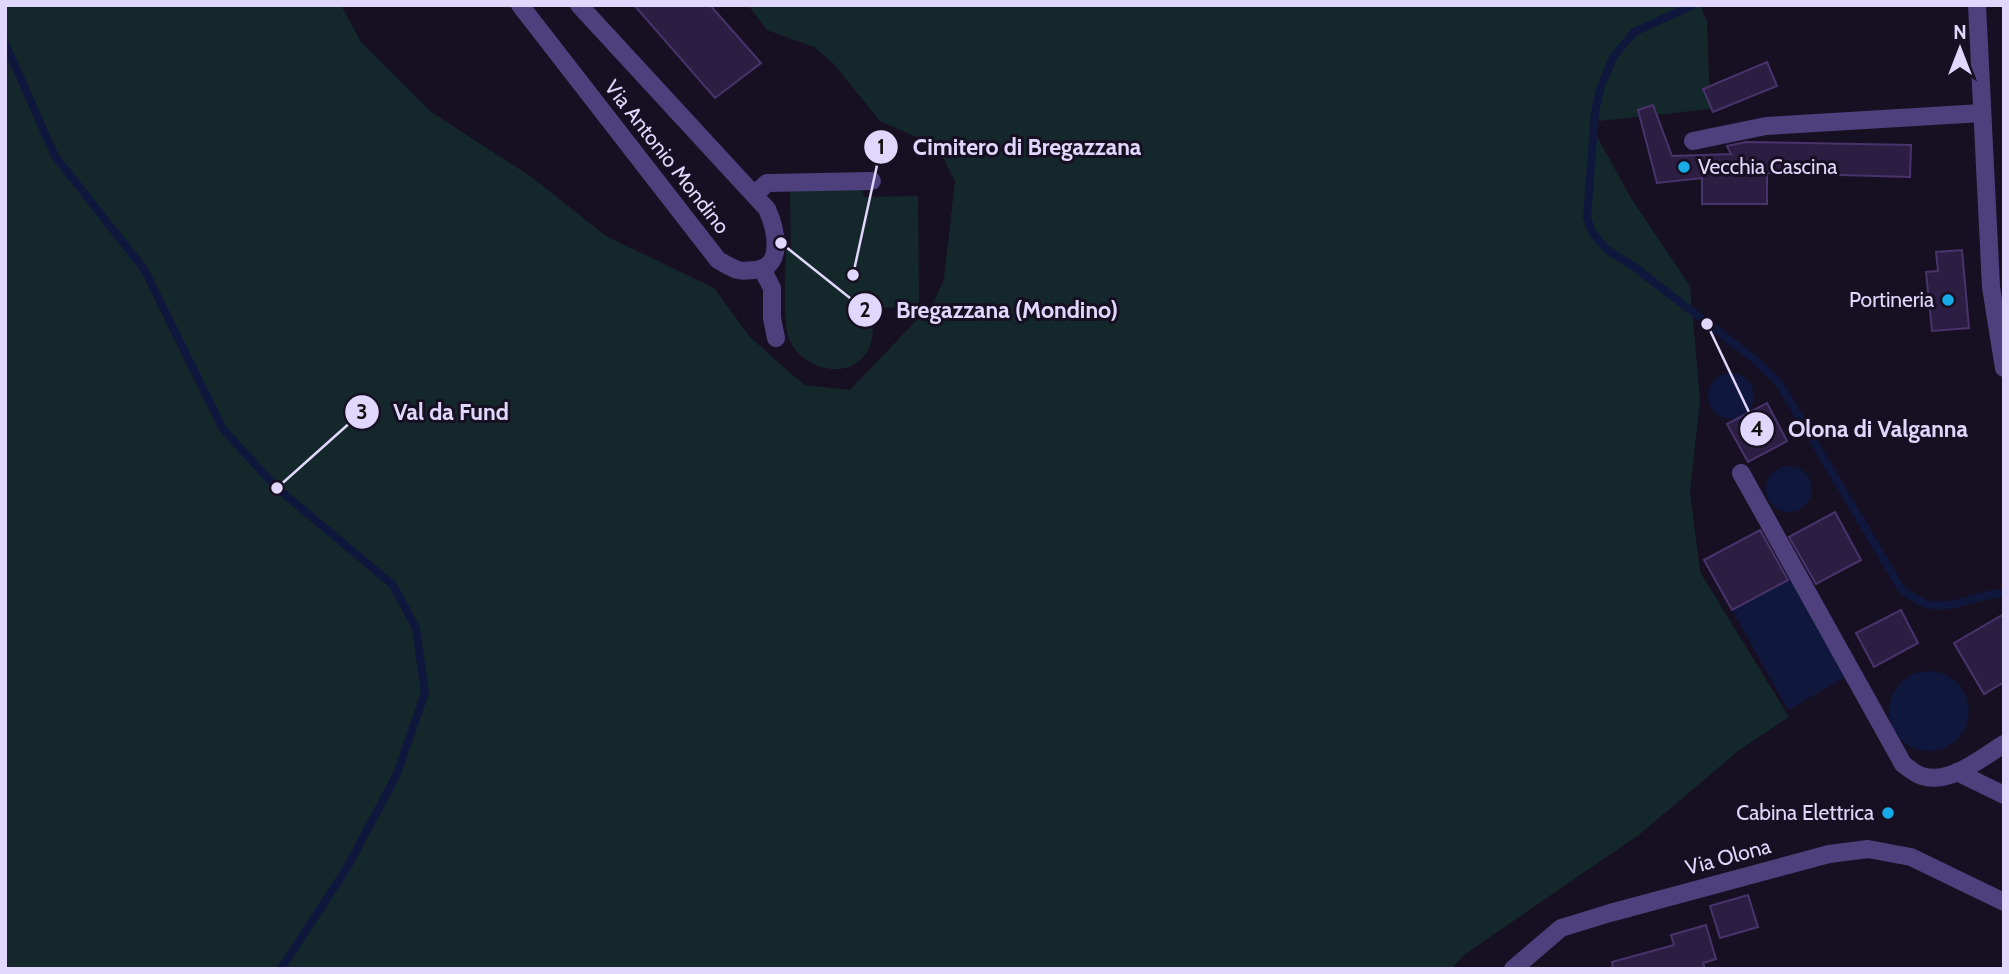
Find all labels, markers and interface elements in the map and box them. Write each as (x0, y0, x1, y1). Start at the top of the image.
north arrow (1925, 14, 1995, 84)
text: N (1953, 21, 1967, 44)
street label: Via Antonio Mondino (600, 75, 735, 238)
callout: Cimitero di Bregazzana (863, 125, 1155, 169)
text: Cimitero di Bregazzana (913, 133, 1142, 161)
text: 1 (877, 134, 885, 159)
place label: Vecchia Cascina (1698, 154, 1837, 179)
marker: Vecchia Cascina (1676, 159, 1692, 175)
place label: Portineria (1849, 287, 1934, 312)
callout: Bregazzana (Mondino) (847, 288, 1133, 332)
marker: Portineria (1940, 292, 1956, 308)
text: Bregazzana (Mondino) (896, 296, 1118, 324)
text: 2 (859, 297, 871, 322)
callout: Val da Fund (345, 390, 523, 434)
text: Val da Fund (393, 398, 509, 426)
text: 3 (356, 399, 368, 424)
callout: Olona di Valganna (1739, 407, 1982, 451)
text: Olona di Valganna (1788, 415, 1969, 443)
text: 4 (1750, 416, 1764, 441)
place label: Cabina Elettrica (1736, 800, 1874, 825)
marker: Cabina Elettrica (1880, 805, 1896, 821)
street label: Via Olona (1682, 833, 1773, 880)

